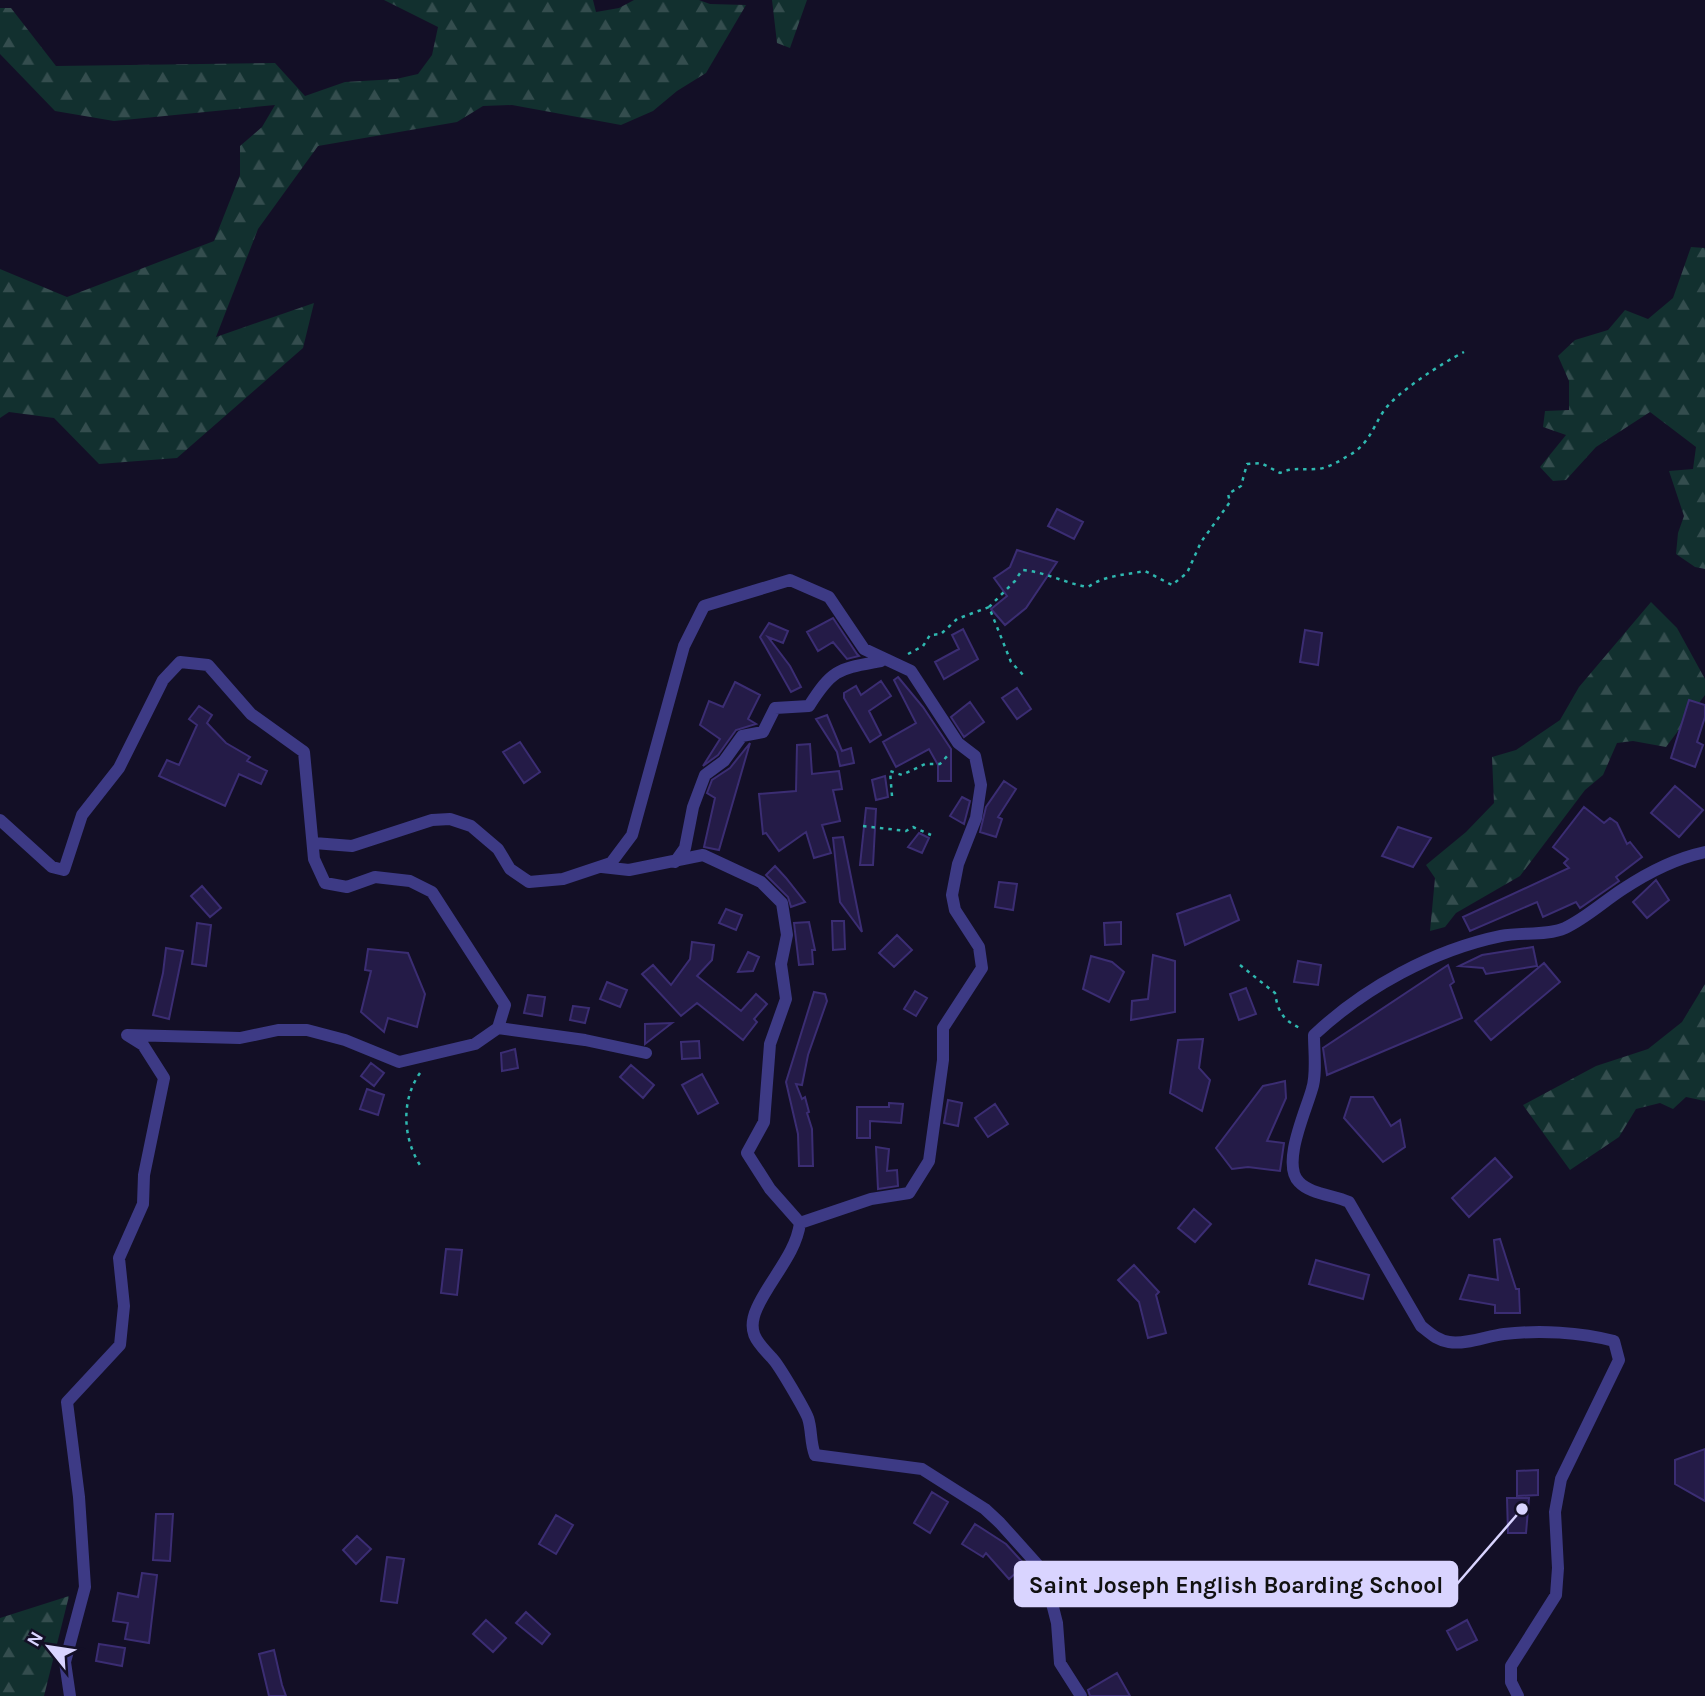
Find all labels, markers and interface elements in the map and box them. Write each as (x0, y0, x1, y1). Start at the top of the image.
callout: Saint Joseph English Boarding School (1015, 1562, 1457, 1606)
text: Saint Joseph English Boarding School (1029, 1572, 1443, 1599)
north arrow (14, 1612, 84, 1682)
text: N (22, 1628, 48, 1650)

